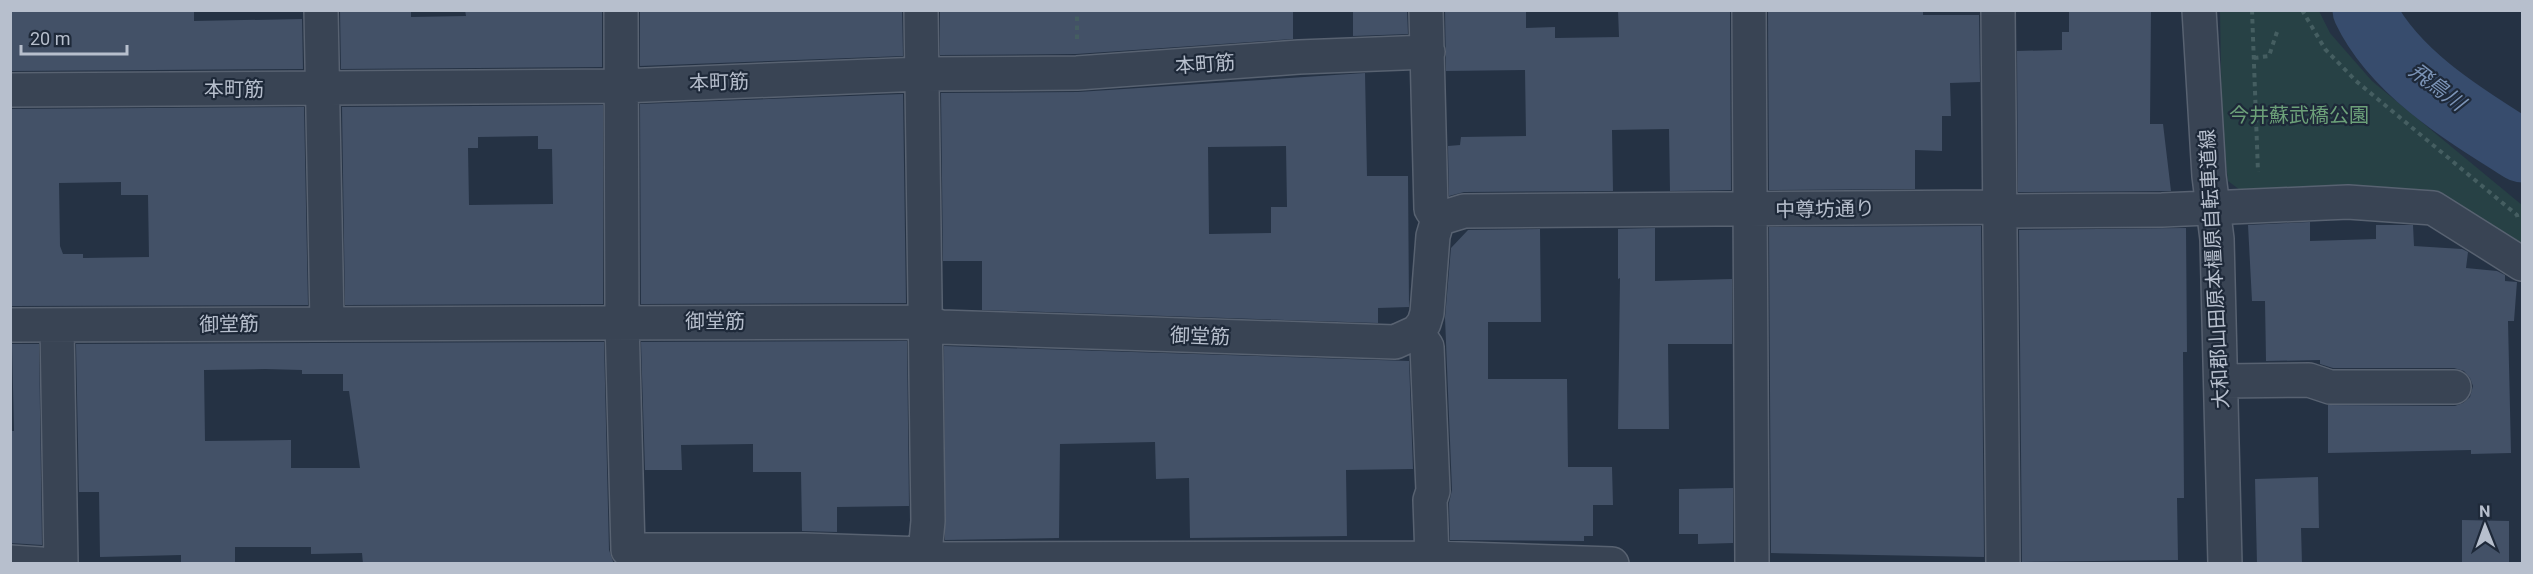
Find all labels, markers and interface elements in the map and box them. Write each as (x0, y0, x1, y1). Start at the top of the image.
scale bar (21, 18, 128, 56)
text: 20 m (30, 28, 70, 49)
street label: 本町筋 (1174, 50, 1236, 78)
water label: 飛鳥川 (2405, 58, 2471, 117)
street label: 本町筋 (689, 69, 749, 95)
street label: 本町筋 (204, 77, 264, 101)
park label: 今井蘇武橋公園 (2229, 103, 2369, 127)
street label: 大和郡山田原本橿原自転車道線 (2195, 129, 2233, 409)
street label: 中尊坊通り (1775, 196, 1875, 222)
street label: 御堂筋 (685, 309, 745, 333)
street label: 御堂筋 (199, 311, 259, 337)
street label: 御堂筋 (1170, 323, 1230, 349)
north arrow (2455, 496, 2515, 556)
text: N (2479, 502, 2491, 521)

